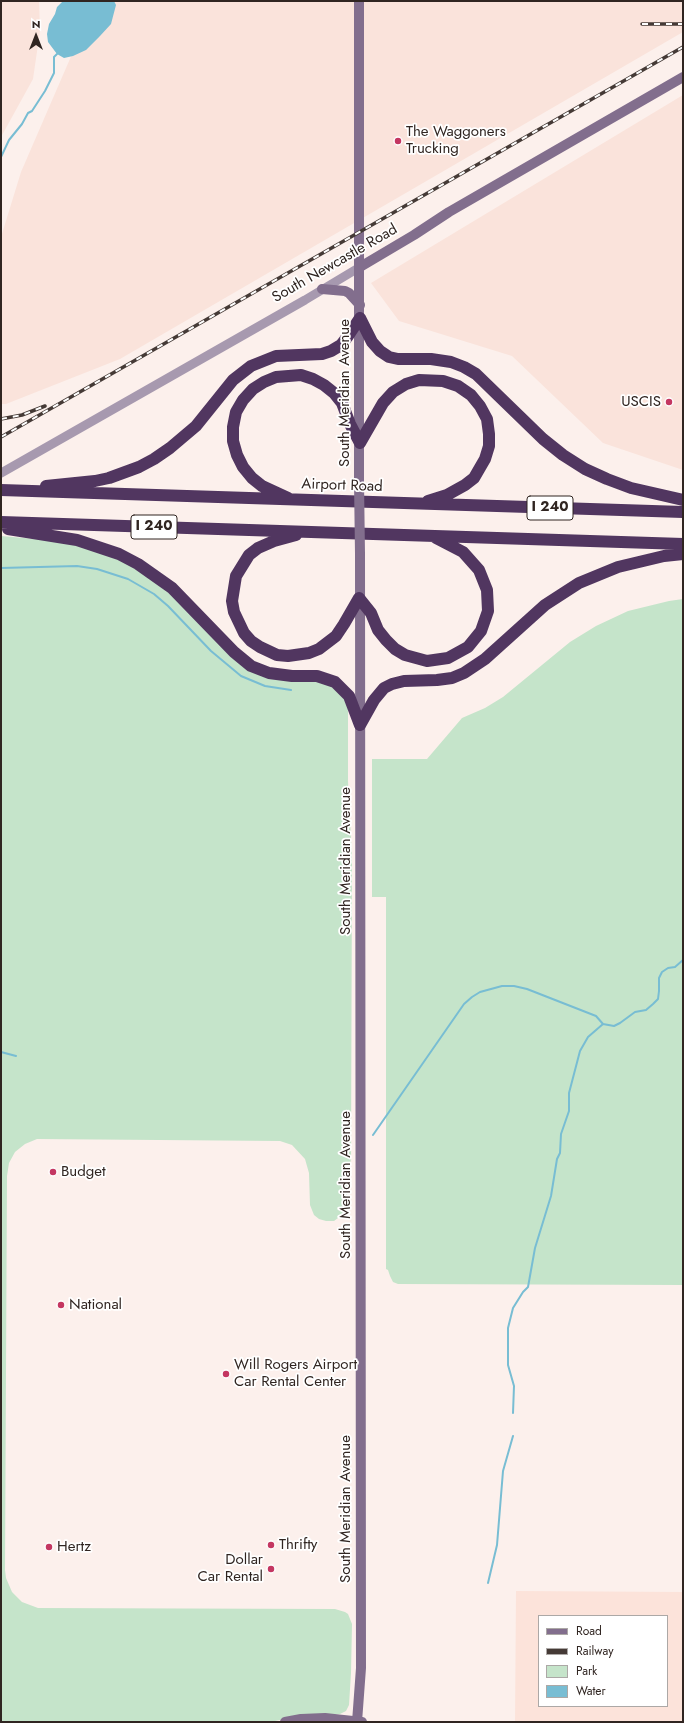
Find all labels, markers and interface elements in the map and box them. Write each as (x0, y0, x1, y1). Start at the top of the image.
north arrow (16, 16, 56, 56)
text: N (32, 16, 40, 32)
place label: The Waggoners Trucking (406, 123, 506, 158)
marker: The Waggoners Trucking (393, 136, 403, 146)
street label: South Newcastle Road (269, 221, 401, 307)
street label: South Meridian Avenue (336, 319, 354, 467)
place label: USCIS (621, 393, 661, 411)
marker: USCIS (664, 397, 674, 407)
street label: Airport Road (301, 476, 383, 496)
road number: I 240 (527, 496, 573, 520)
road number: I 240 (131, 515, 177, 539)
street label: South Meridian Avenue (337, 787, 355, 935)
street label: South Meridian Avenue (337, 1111, 355, 1259)
place label: Budget (61, 1163, 106, 1181)
marker: Budget (48, 1167, 58, 1177)
place label: National (69, 1296, 122, 1314)
marker: National (56, 1300, 66, 1310)
place label: Will Rogers Airport Car Rental Center (234, 1356, 357, 1391)
marker: Will Rogers Airport Car Rental Center (221, 1369, 231, 1379)
street label: South Meridian Avenue (337, 1435, 355, 1583)
place label: Thrifty (279, 1536, 317, 1554)
place label: Hertz (57, 1538, 91, 1556)
marker: Thrifty (266, 1540, 276, 1550)
marker: Hertz (44, 1542, 54, 1552)
place label: Dollar Car Rental (198, 1551, 263, 1586)
marker: Dollar Car Rental (266, 1564, 276, 1574)
legend (538, 1615, 668, 1707)
text: Road (576, 1622, 602, 1640)
text: Railway (576, 1642, 614, 1660)
text: Park (576, 1662, 597, 1680)
text: Water (576, 1682, 606, 1700)

